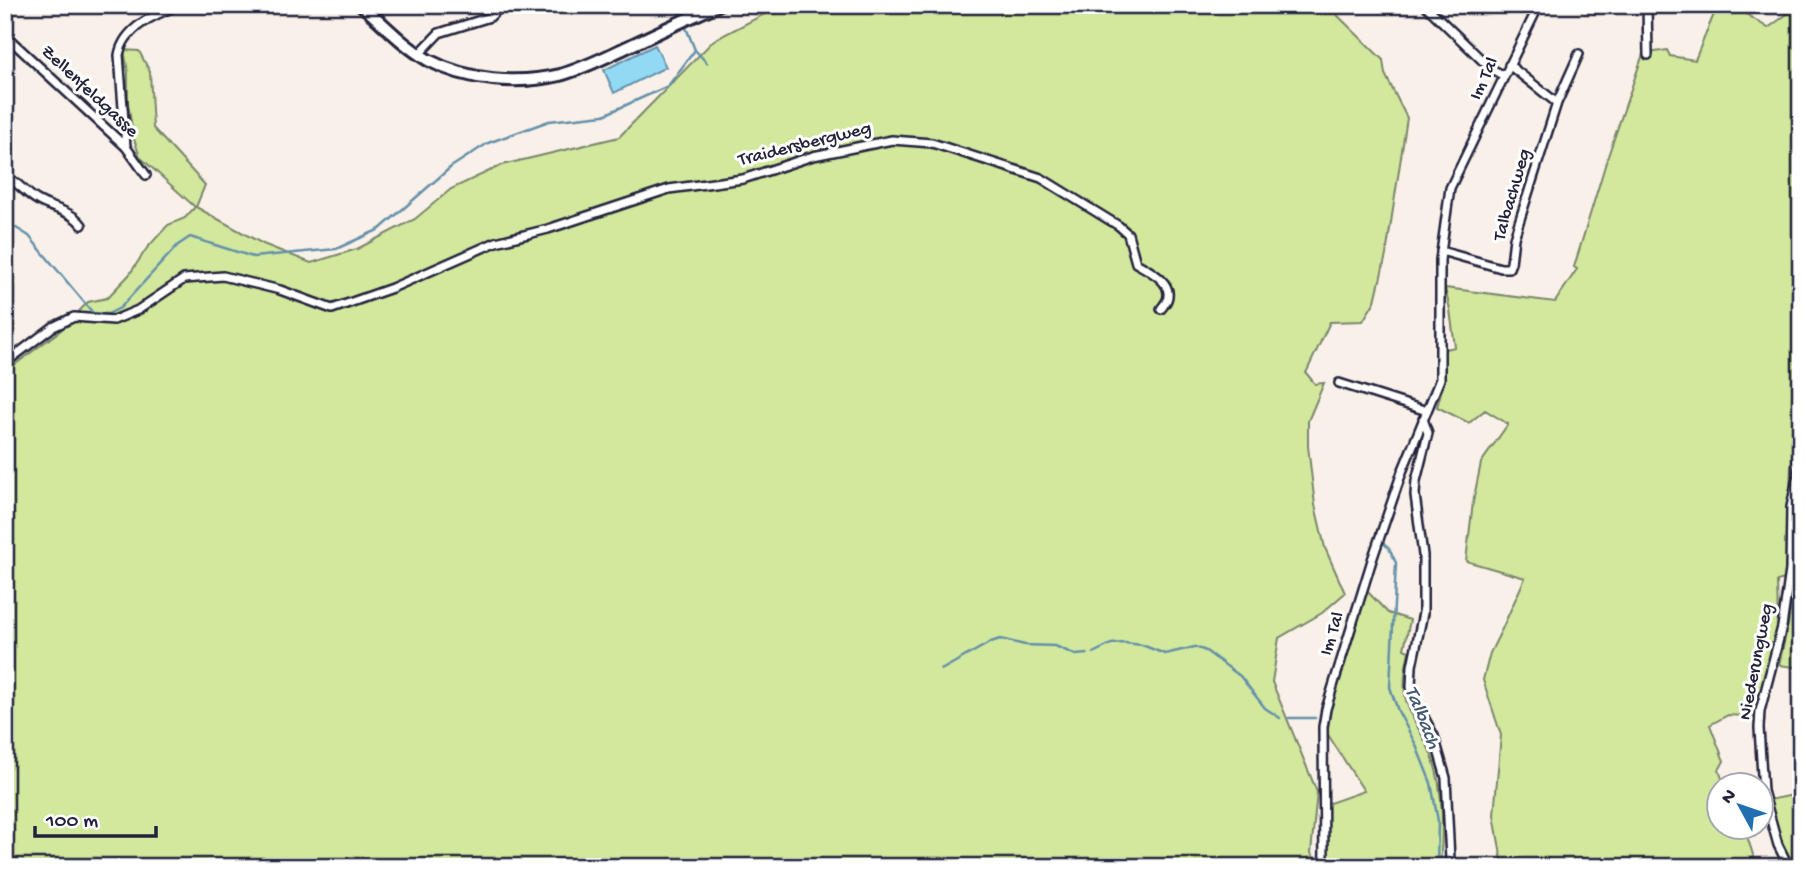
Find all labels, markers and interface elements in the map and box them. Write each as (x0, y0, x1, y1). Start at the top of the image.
street label: Zellenfeldgasse (35, 41, 143, 143)
street label: Im Tal (1465, 54, 1505, 104)
street label: Traidersbergweg (735, 117, 874, 173)
street label: Talbachweg (1489, 146, 1537, 245)
street label: Niederungweg (1734, 602, 1780, 722)
street label: Im Tal (1315, 609, 1351, 659)
water label: Talbach (1397, 683, 1445, 754)
north arrow (1704, 770, 1774, 840)
text: N (1717, 785, 1742, 809)
scale bar (35, 795, 156, 839)
text: 100 m (45, 810, 98, 835)

